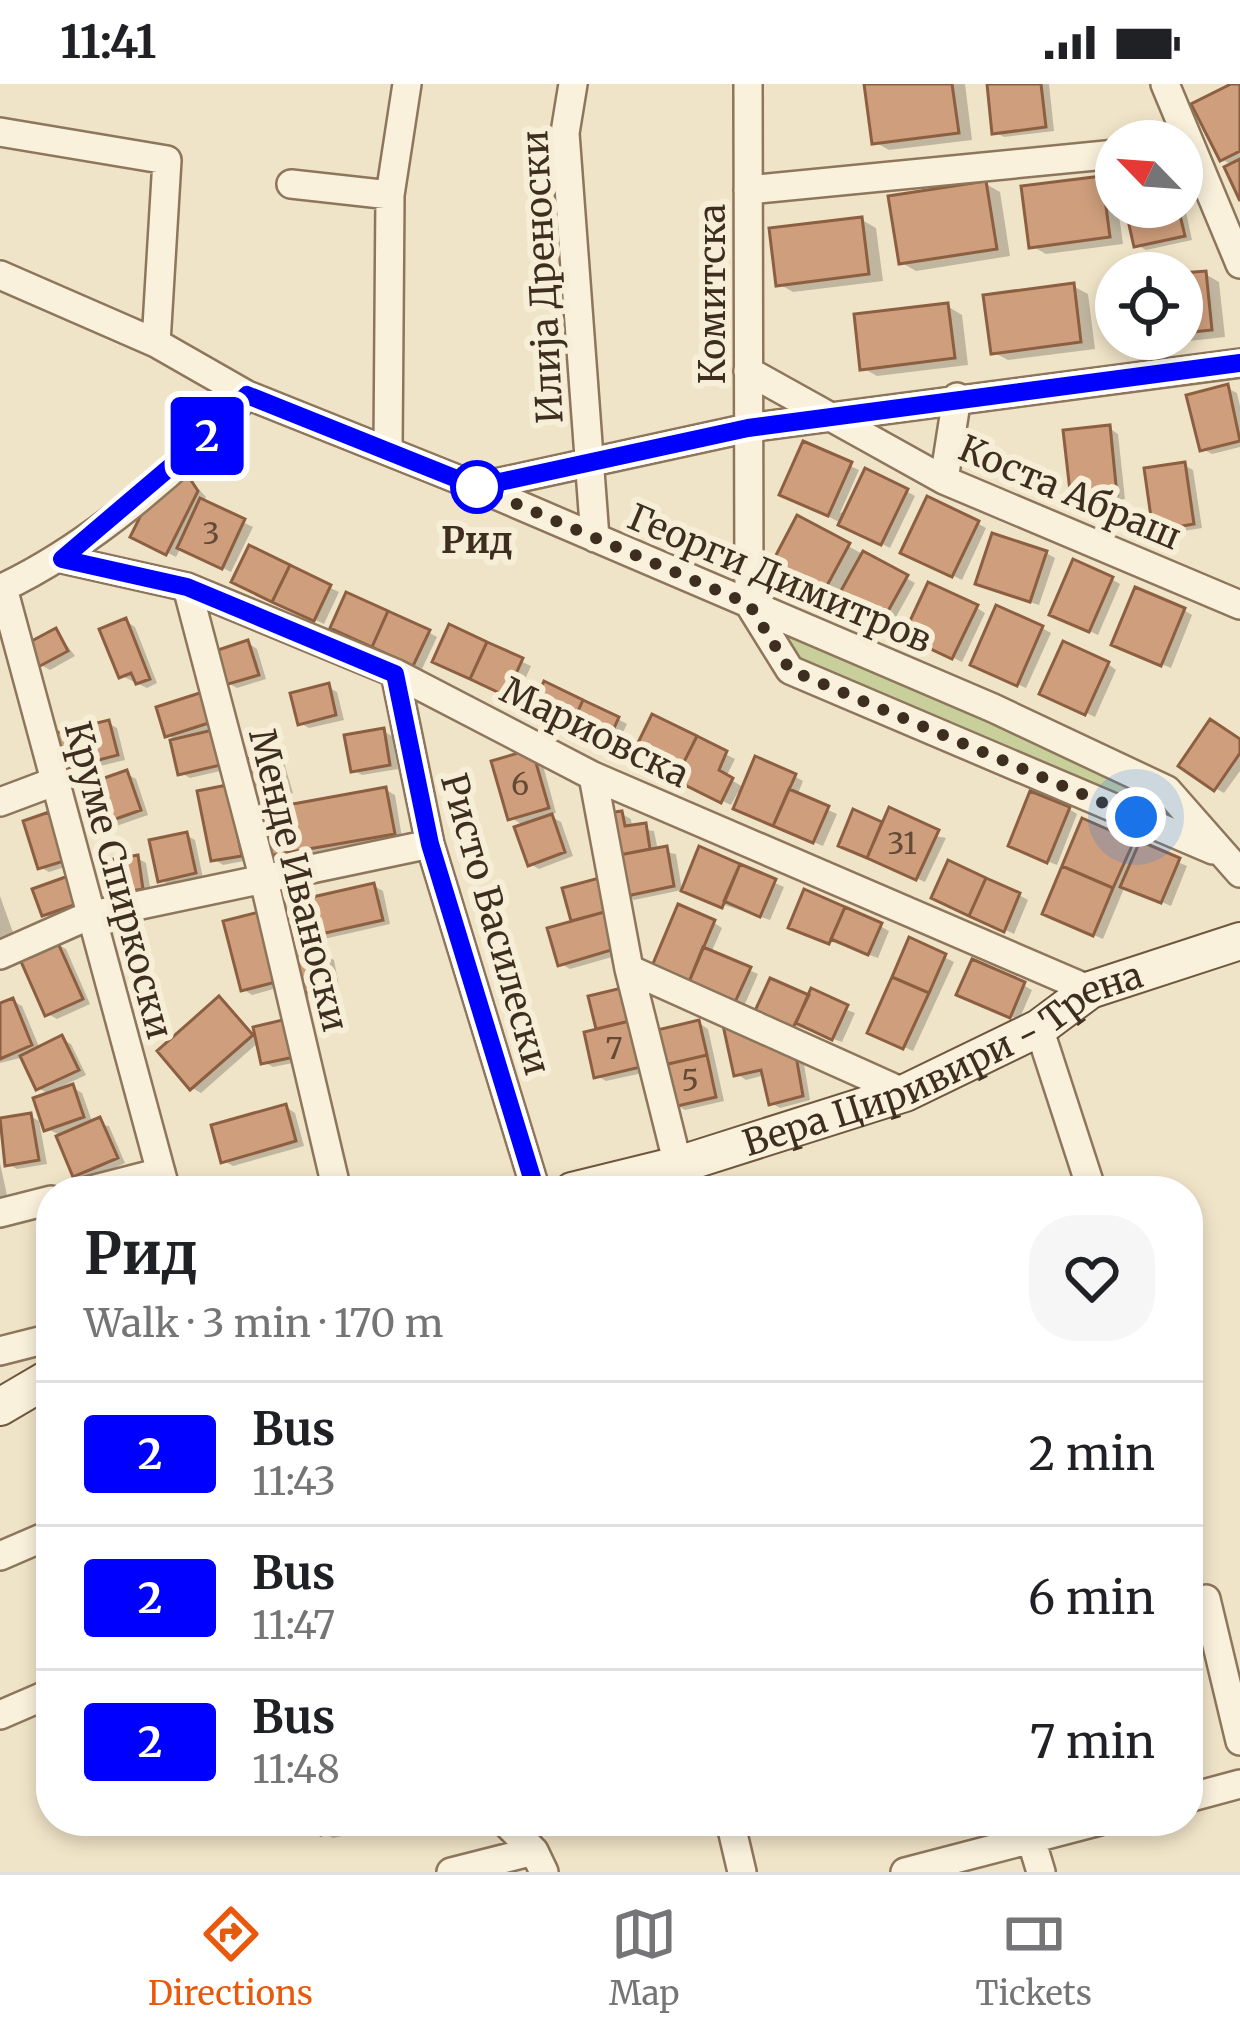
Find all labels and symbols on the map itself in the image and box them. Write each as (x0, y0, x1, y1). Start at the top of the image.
north arrow (1095, 120, 1203, 228)
street label: Илија Дреноски (512, 129, 573, 425)
street label: Комитска (690, 204, 735, 384)
line badge: 2 (168, 397, 246, 475)
street label: Коста Абраш (952, 425, 1188, 559)
marker: Рид (452, 462, 502, 512)
street label: Георги Димитров (621, 494, 938, 663)
house number: 3 (202, 514, 220, 552)
place label: Рид (441, 518, 513, 563)
street label: Мариовска (493, 668, 696, 797)
street label: Круме Спиркоски (55, 717, 183, 1044)
street label: Менде Иваноски (239, 724, 358, 1036)
house number: 6 (511, 765, 529, 803)
street label: Ристо Василески (431, 768, 560, 1080)
your location (1106, 787, 1166, 847)
house number: 31 (887, 824, 917, 862)
street label: Вера Циривири - Трена (737, 952, 1148, 1166)
house number: 7 (605, 1029, 623, 1067)
house number: 5 (681, 1061, 699, 1099)

